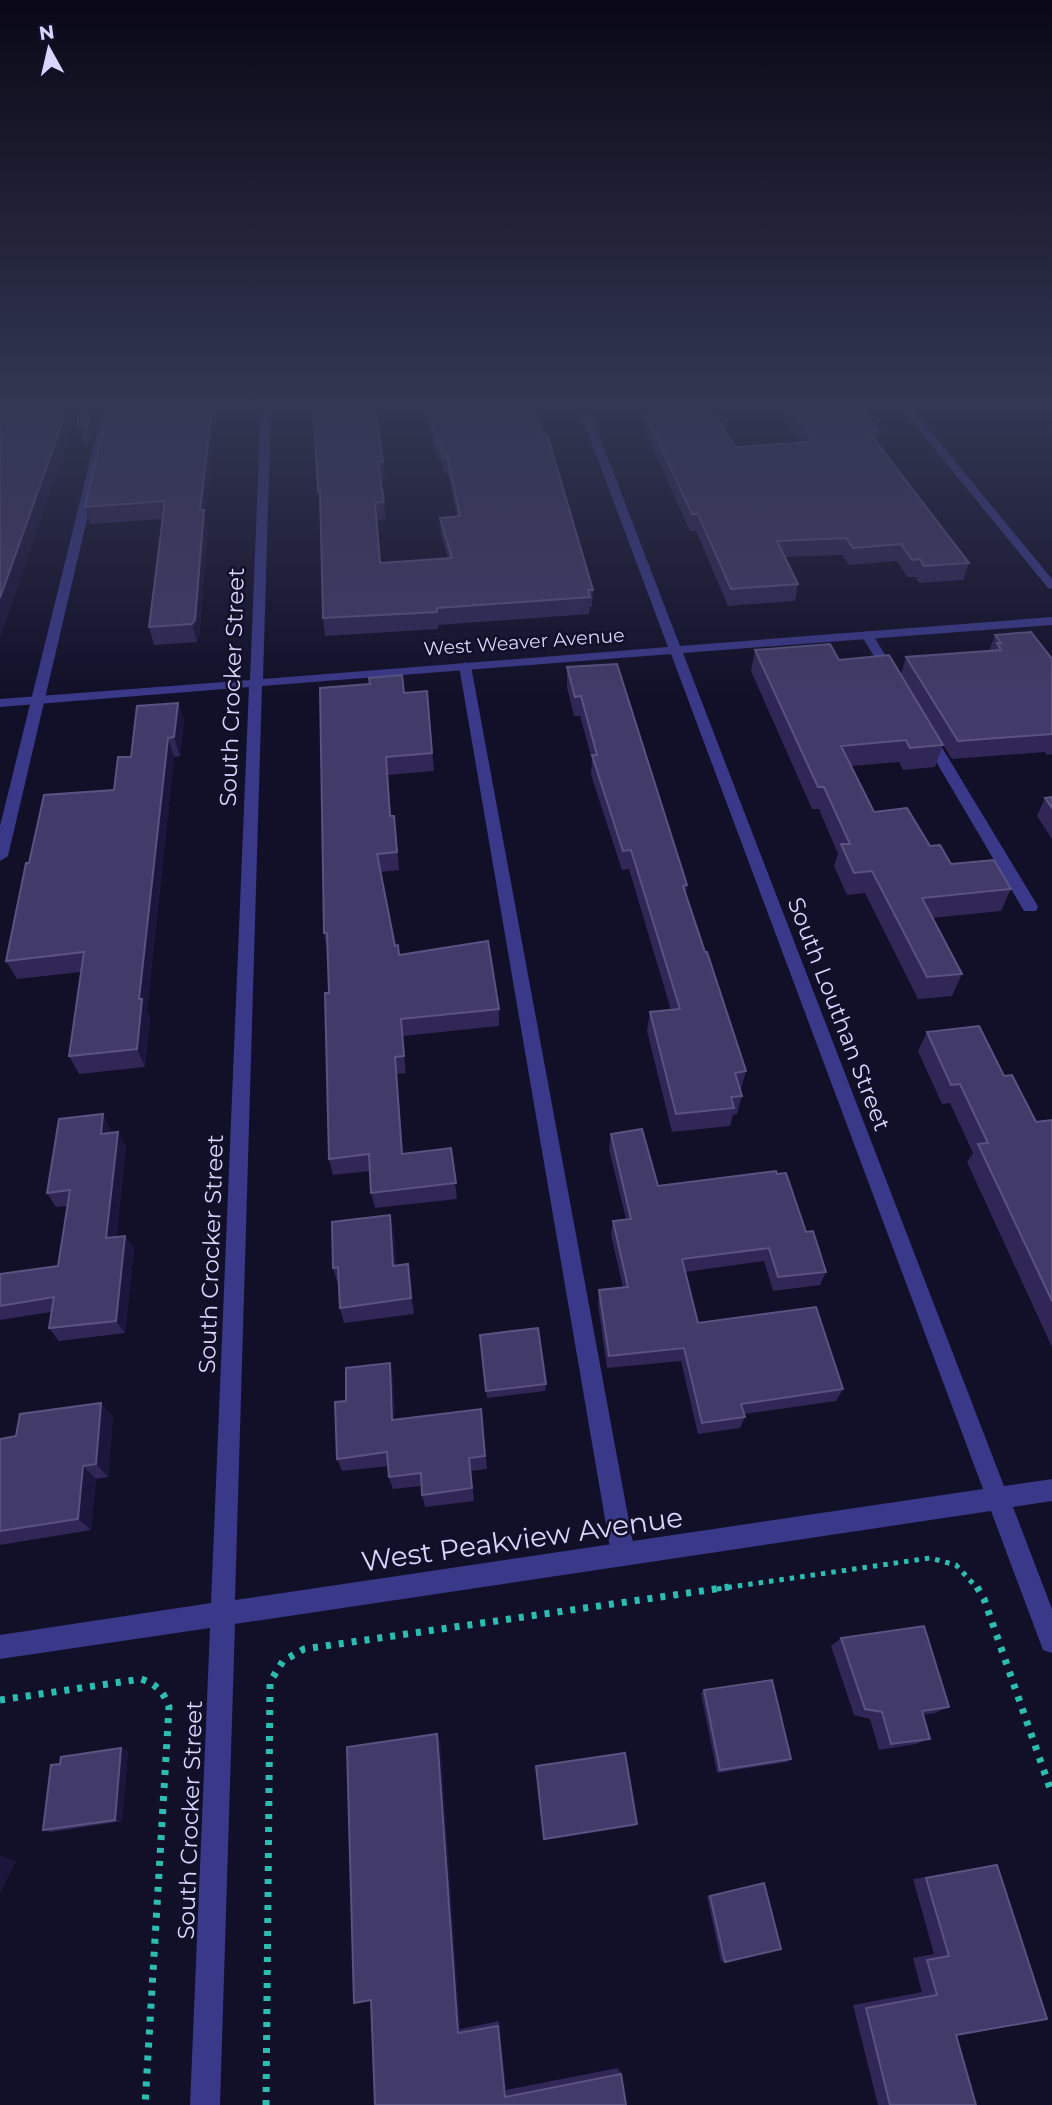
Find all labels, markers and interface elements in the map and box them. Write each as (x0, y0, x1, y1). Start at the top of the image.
north arrow (14, 14, 84, 84)
text: N (37, 20, 56, 45)
street label: South Crocker Street (214, 567, 250, 807)
street label: West Weaver Avenue (423, 623, 625, 661)
street label: South Louthan Street (782, 893, 896, 1135)
street label: South Crocker Street (193, 1134, 229, 1374)
street label: West Peakview Avenue (359, 1500, 685, 1578)
street label: South Crocker Street (172, 1700, 208, 1940)

